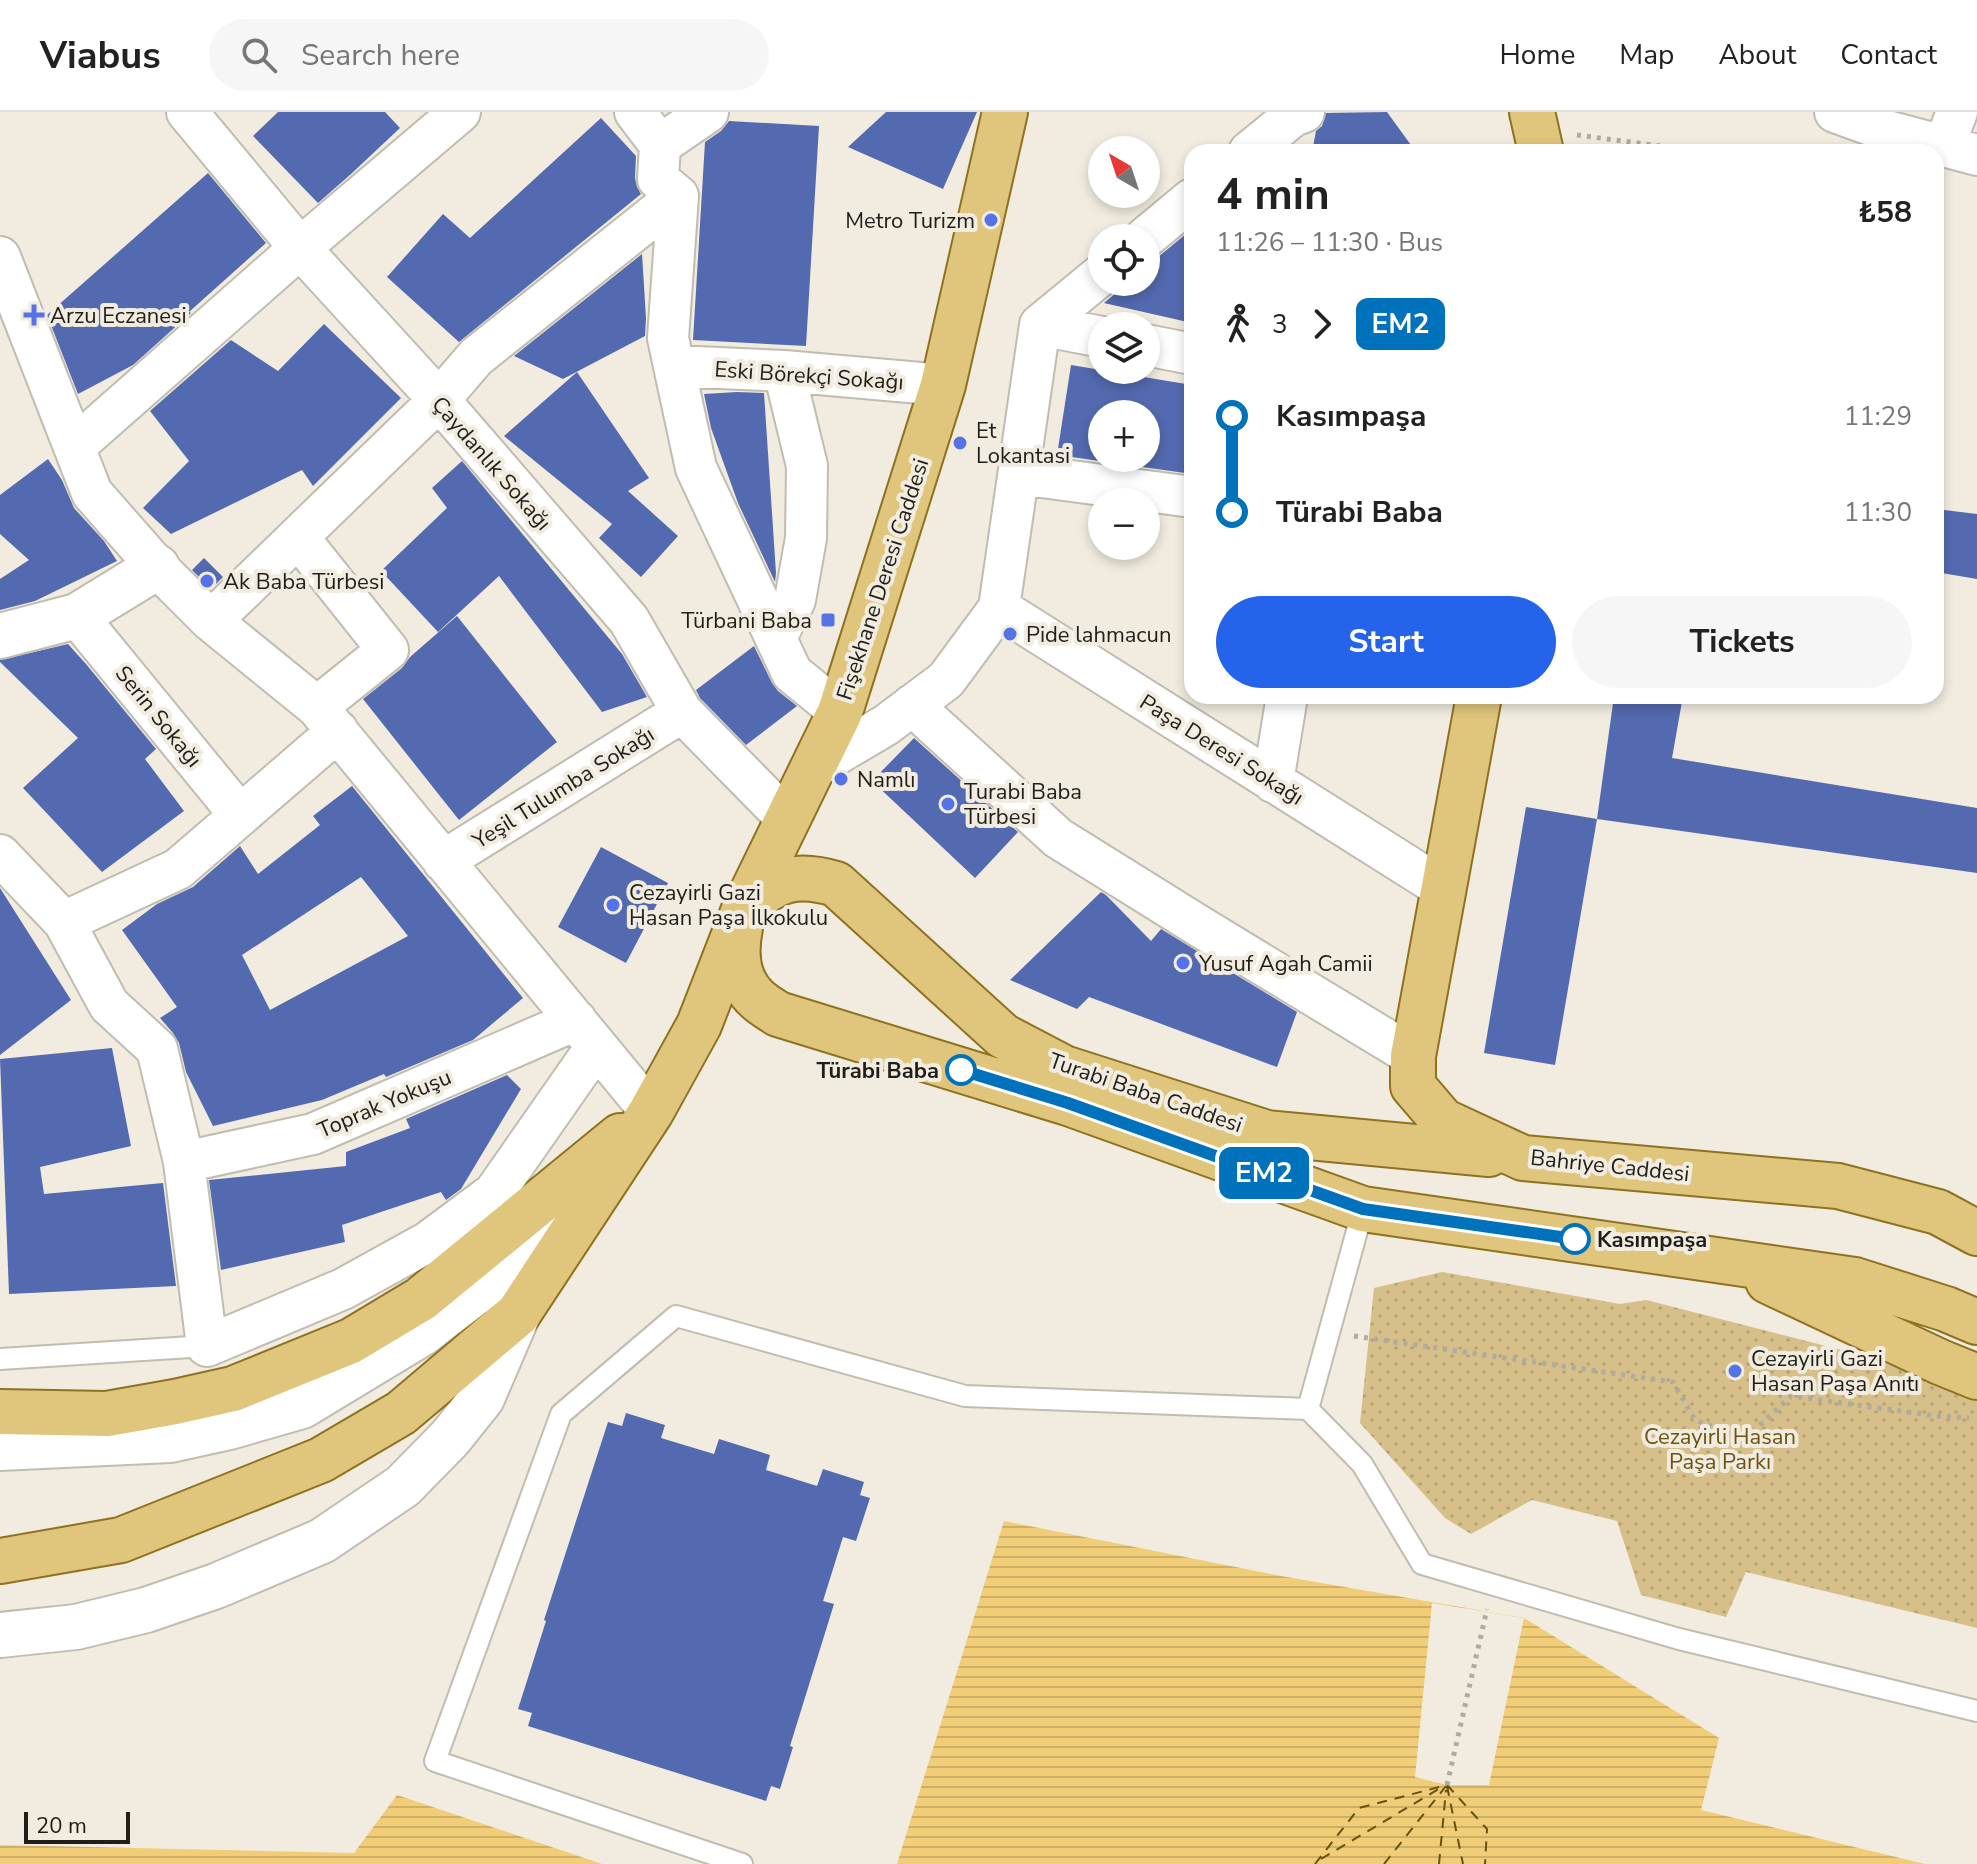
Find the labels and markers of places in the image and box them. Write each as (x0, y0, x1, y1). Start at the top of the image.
place label: Metro Turizm (845, 206, 975, 236)
marker: Metro Turizm (982, 211, 1000, 229)
place label: Arzu Eczanesi (50, 301, 187, 331)
marker: Arzu Eczanesi (25, 306, 43, 324)
place label: Et Lokantasi (976, 416, 1070, 471)
marker: Et Lokantasi (951, 434, 969, 452)
place label: Ak Baba Türbesi (223, 567, 384, 597)
marker: Ak Baba Türbesi (198, 572, 216, 590)
place label: Türbani Baba (681, 606, 812, 636)
marker: Türbani Baba (819, 611, 837, 629)
place label: Pide lahmacun (1026, 620, 1171, 650)
marker: Pide lahmacun (1001, 625, 1019, 643)
place label: Namlı (857, 765, 915, 795)
marker: Namlı (832, 770, 850, 788)
place label: Turabi Baba Türbesi (964, 777, 1082, 832)
marker: Turabi Baba Türbesi (939, 795, 957, 813)
place label: Cezayirli Gazi Hasan Paşa İlkokulu (629, 878, 828, 933)
marker: Cezayirli Gazi Hasan Paşa İlkokulu (604, 896, 622, 914)
place label: Yusuf Agah Camii (1198, 949, 1373, 979)
marker: Yusuf Agah Camii (1174, 954, 1192, 972)
marker: Türabi Baba (946, 1055, 976, 1085)
place label: Türabi Baba (817, 1056, 939, 1086)
marker: Kasımpaşa (1560, 1224, 1590, 1254)
place label: Kasımpaşa (1597, 1225, 1707, 1255)
place label: Cezayirli Gazi Hasan Paşa Anıtı (1751, 1344, 1919, 1399)
marker: Cezayirli Gazi Hasan Paşa Anıtı (1726, 1362, 1744, 1380)

